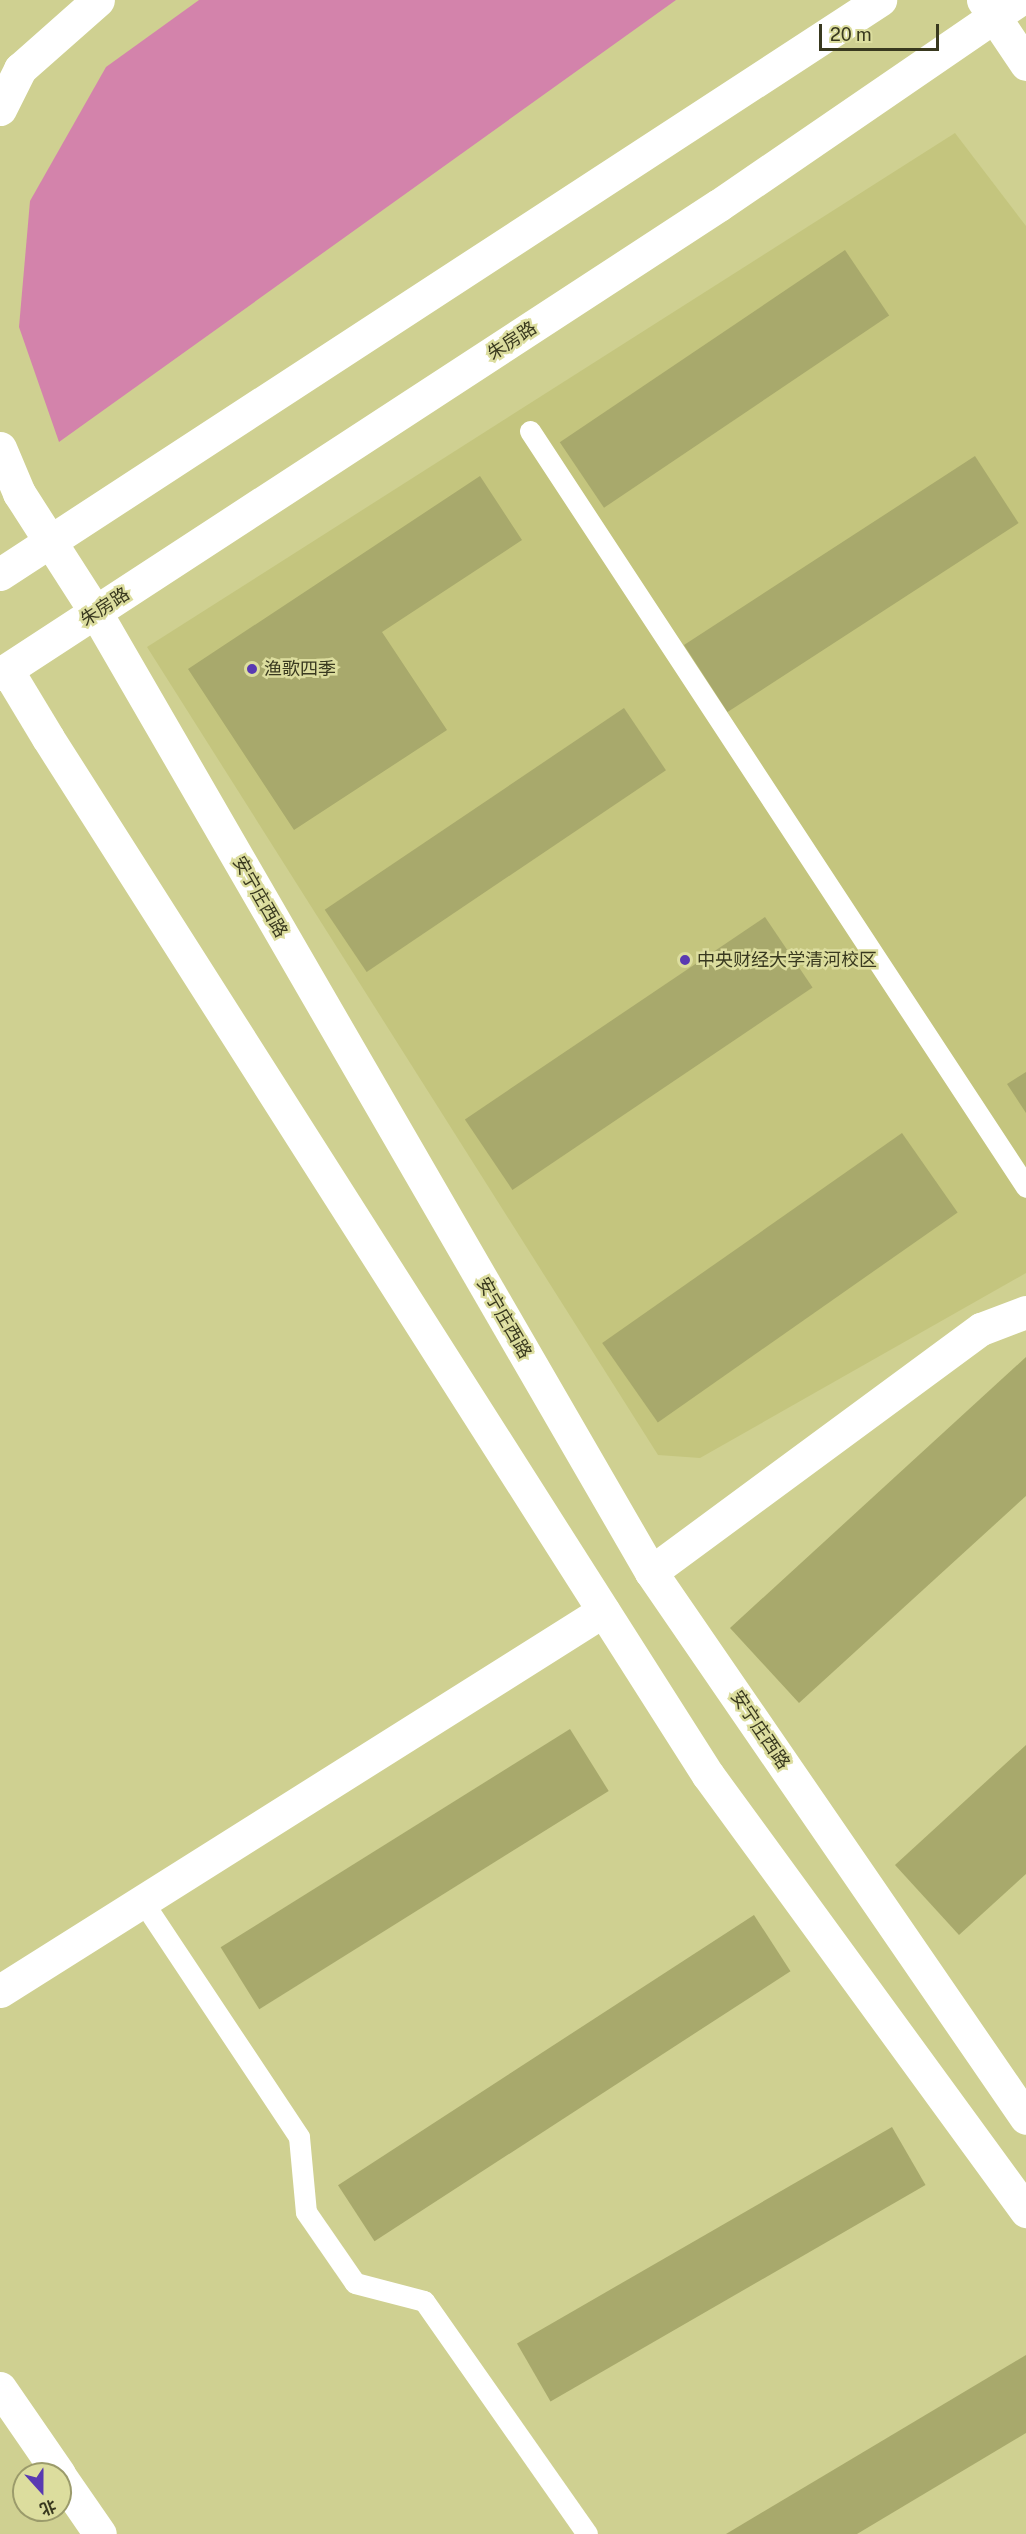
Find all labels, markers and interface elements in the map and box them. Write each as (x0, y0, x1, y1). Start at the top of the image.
scale bar (822, 12, 942, 50)
text: 20 m (830, 24, 872, 45)
street label: 朱房路 (483, 317, 541, 365)
street label: 朱房路 (76, 583, 134, 631)
place label: 渔歌四季 (264, 658, 336, 680)
marker: 渔歌四季 (245, 662, 259, 676)
street label: 安宁庄西路 (228, 853, 292, 941)
place label: 中央财经大学清河校区 (697, 949, 877, 971)
marker: 中央财经大学清河校区 (678, 953, 692, 967)
street label: 安宁庄西路 (472, 1274, 536, 1362)
street label: 安宁庄西路 (726, 1687, 794, 1773)
north arrow (12, 2462, 72, 2522)
text: 北 (37, 2496, 59, 2519)

